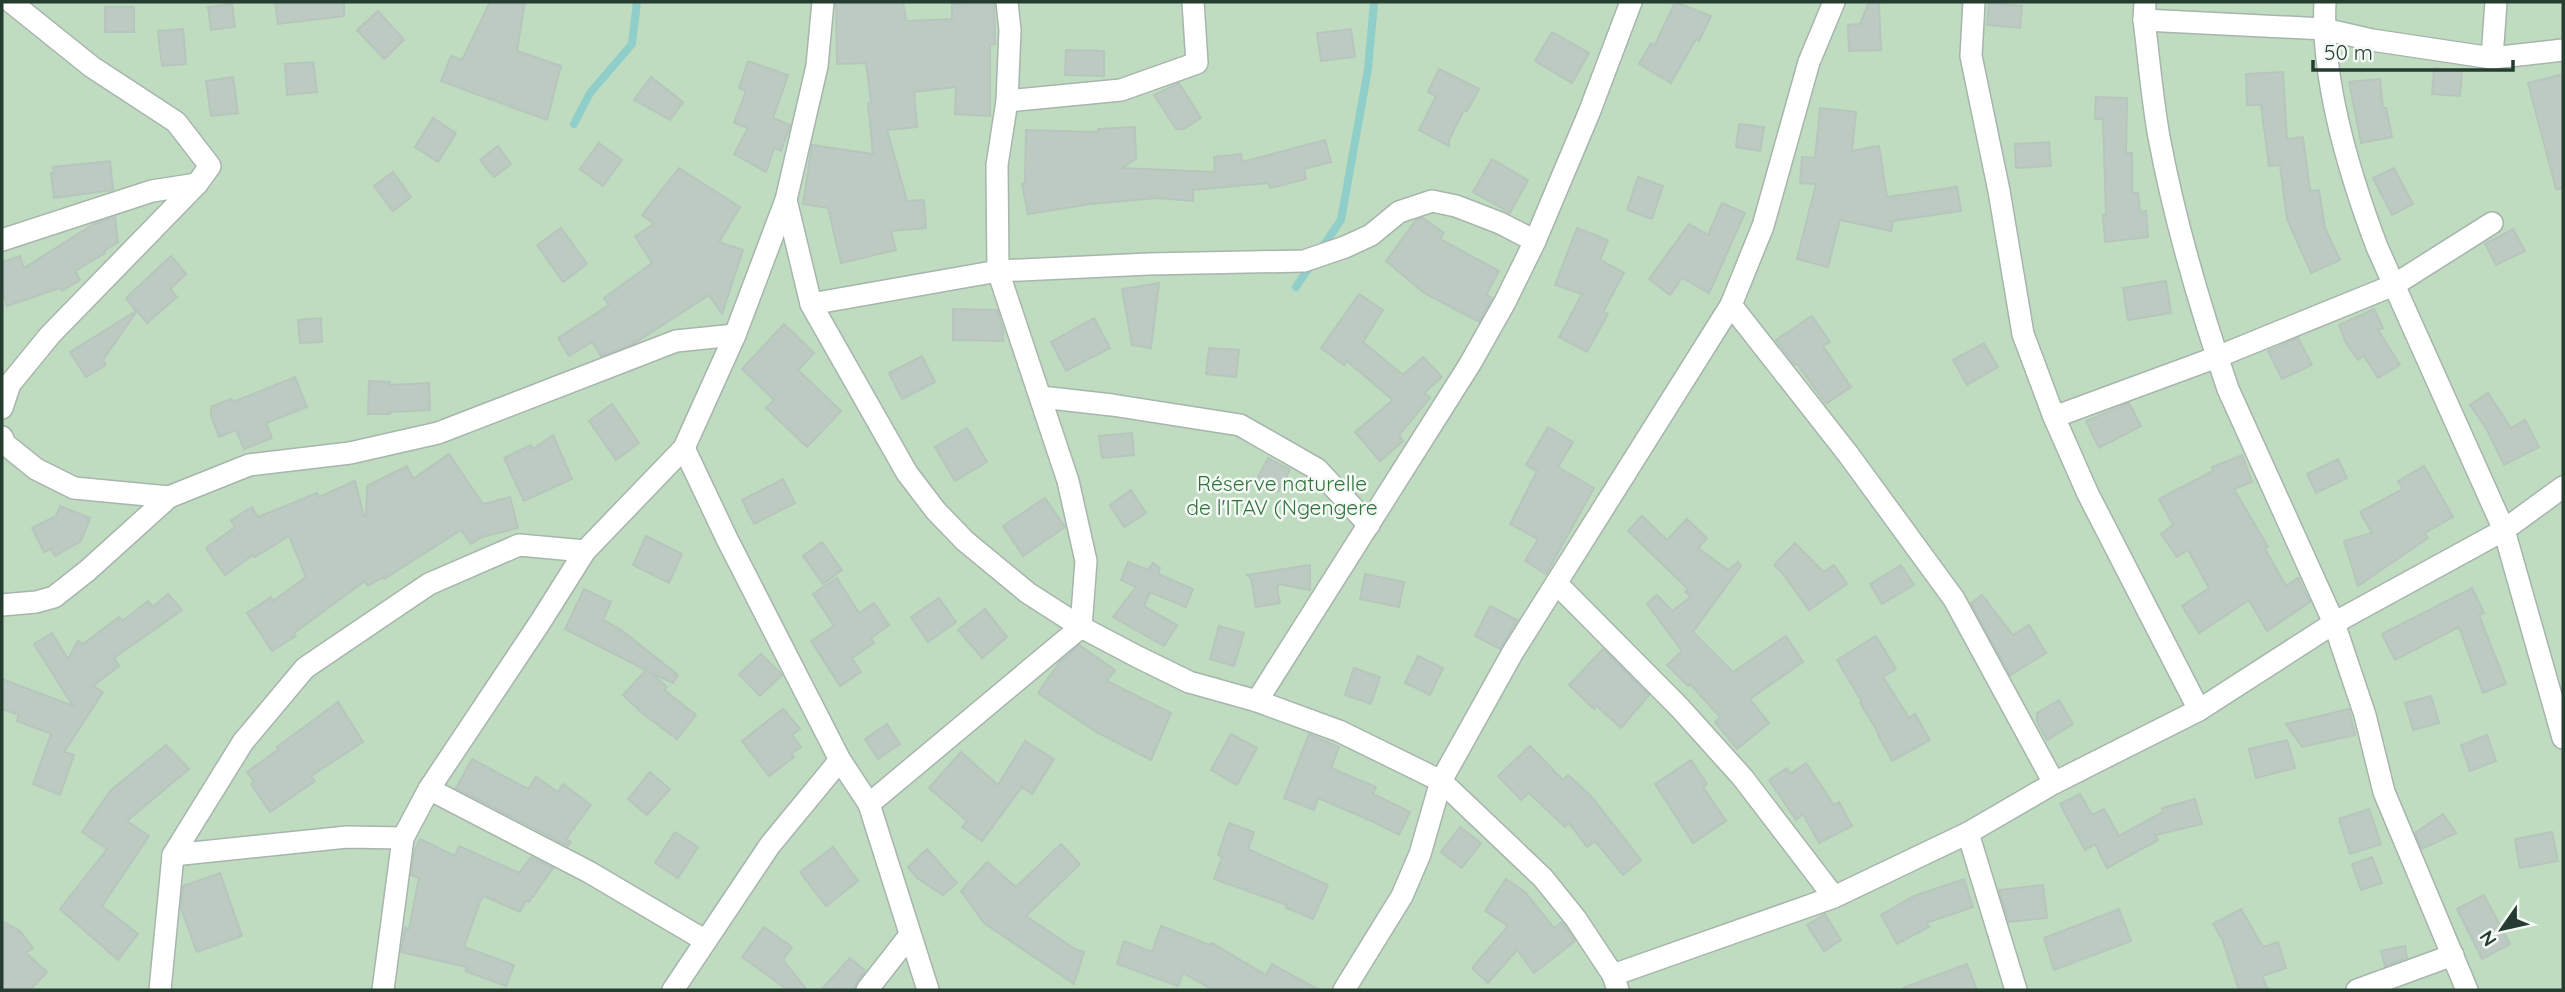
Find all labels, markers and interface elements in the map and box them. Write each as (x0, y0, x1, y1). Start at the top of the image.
scale bar (2313, 28, 2512, 72)
text: 50 m (2324, 39, 2373, 65)
park label: Réserve naturelle de l'ITAV (Ngengere (1186, 470, 1378, 520)
north arrow (2467, 894, 2537, 964)
text: N (2474, 926, 2502, 951)

